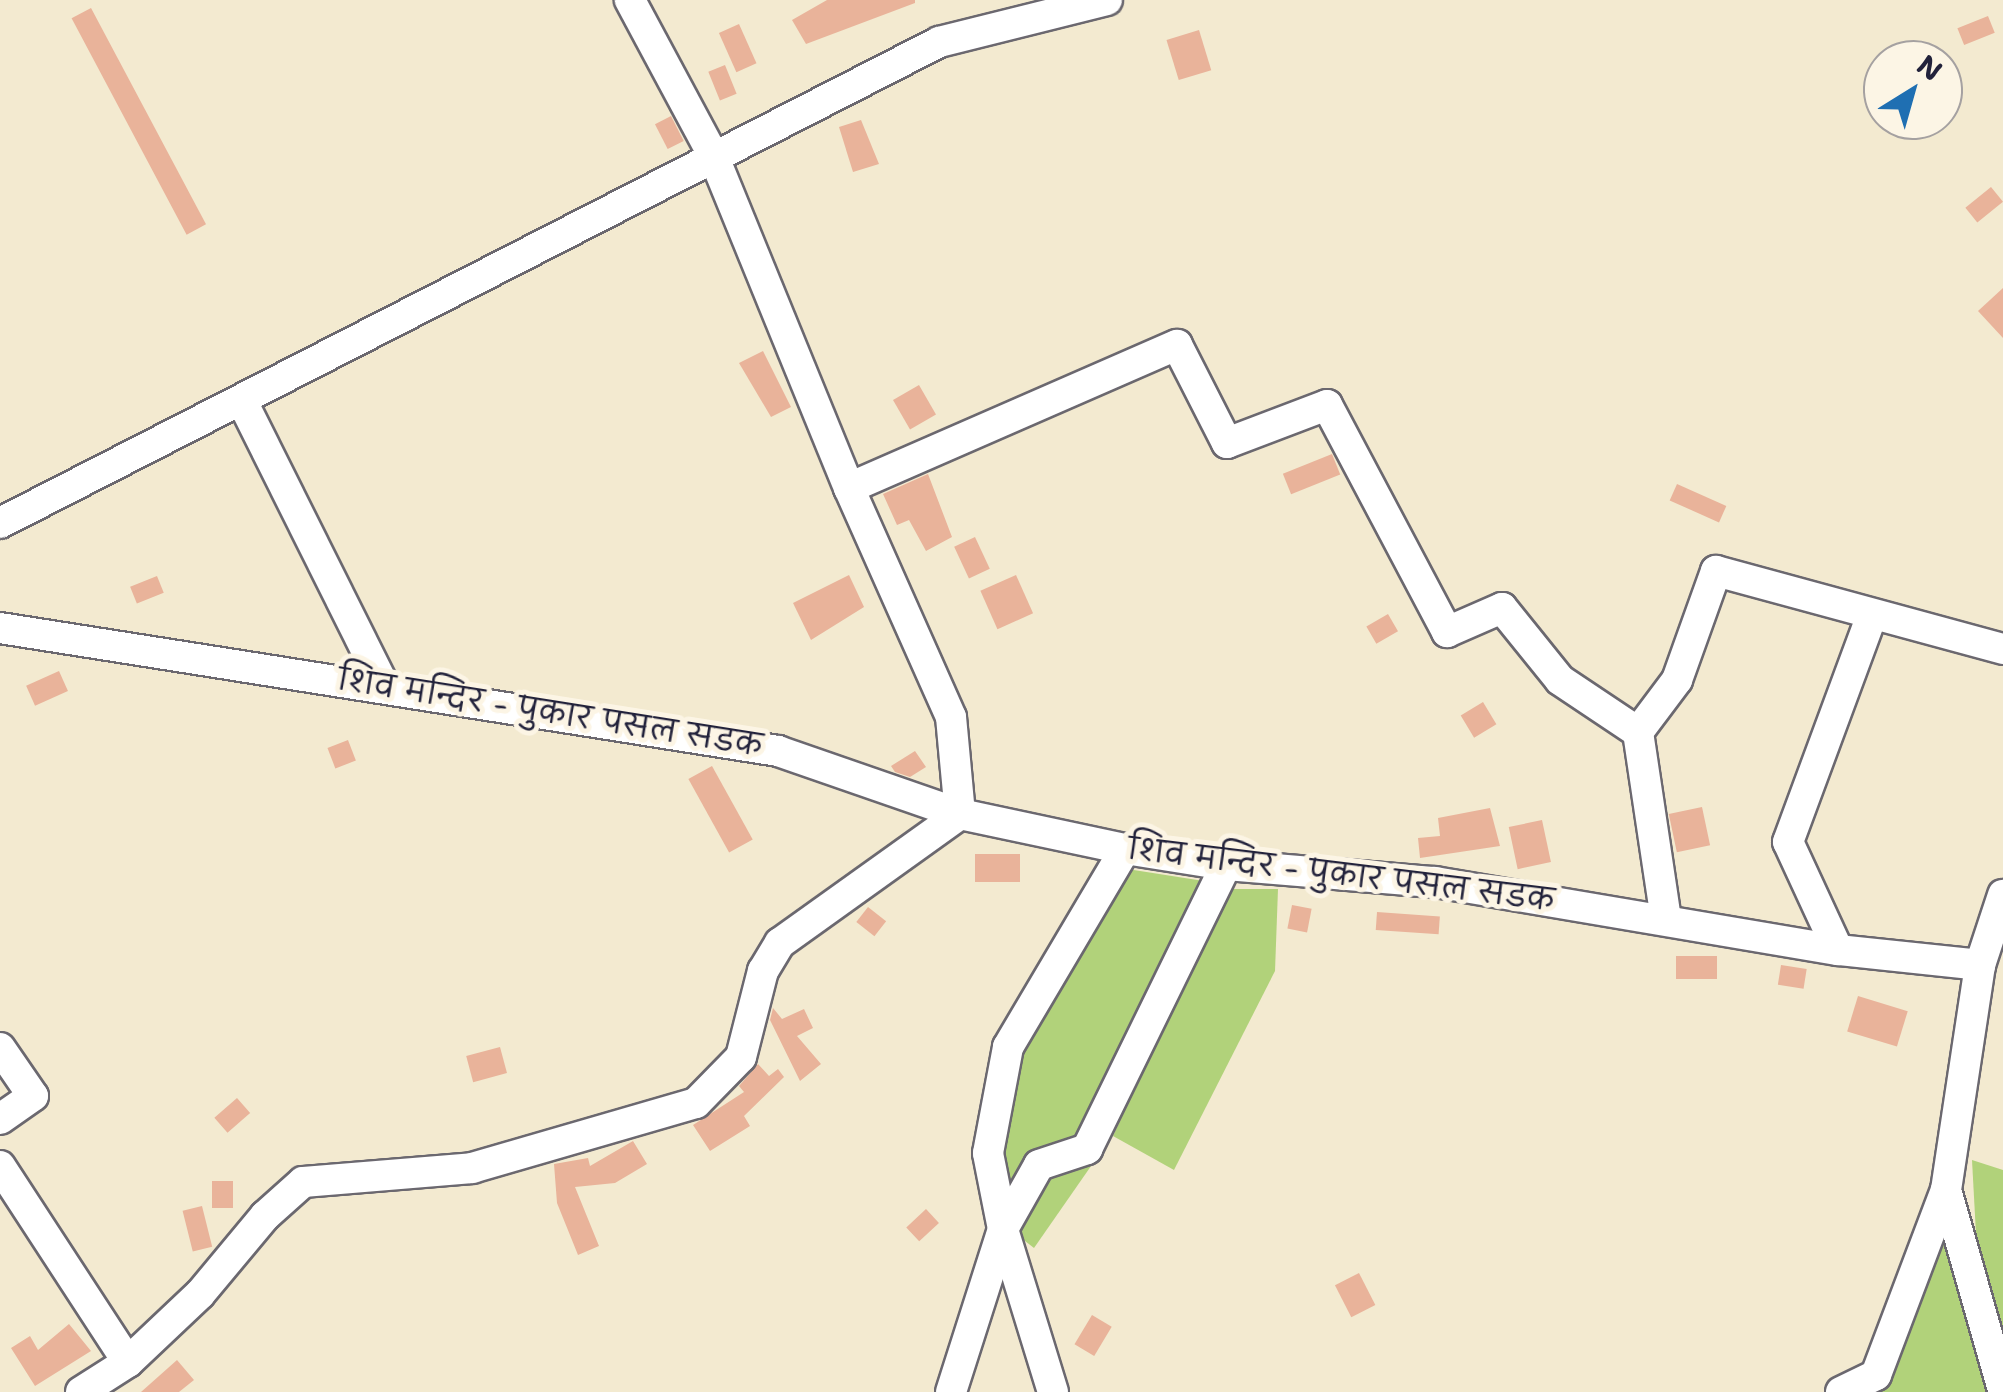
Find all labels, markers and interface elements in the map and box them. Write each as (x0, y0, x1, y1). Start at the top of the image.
north arrow (1863, 40, 1963, 140)
text: N (1910, 46, 1950, 89)
street label: शिव मन्दिर - पुकार पसल सडक (335, 662, 765, 764)
street label: शिव मन्दिर - पुकार पसल सडक (1126, 831, 1556, 919)

